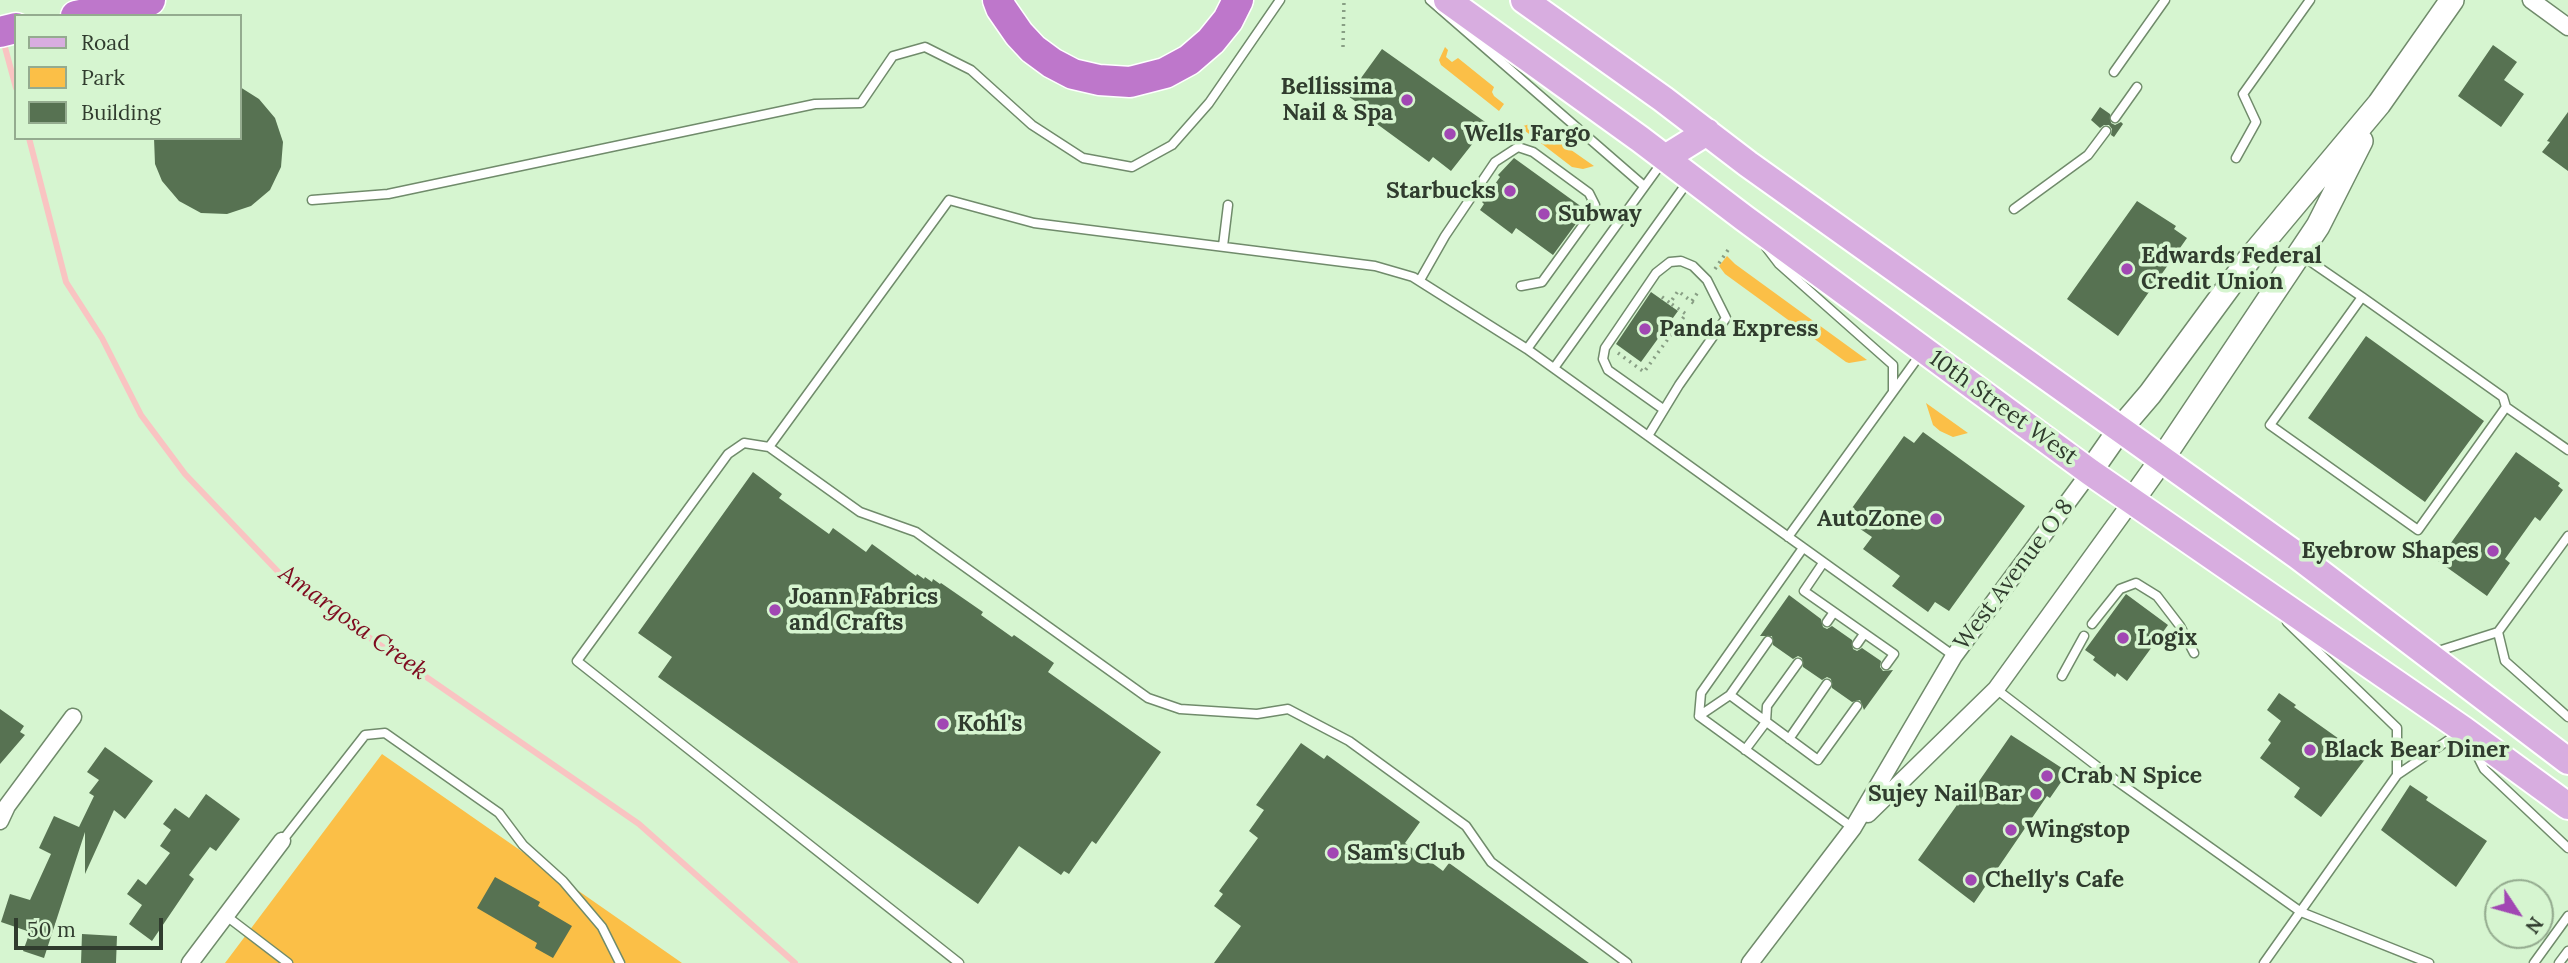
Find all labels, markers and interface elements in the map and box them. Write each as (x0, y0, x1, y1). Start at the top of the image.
legend (14, 14, 242, 140)
text: Road (81, 29, 130, 56)
text: Park (81, 64, 125, 91)
place label: Bellissima Nail & Spa (1281, 73, 1393, 127)
marker: Bellissima Nail & Spa (1399, 92, 1415, 108)
text: Building (81, 99, 161, 126)
place label: Wells Fargo (1464, 120, 1591, 148)
marker: Wells Fargo (1442, 126, 1458, 142)
place label: Starbucks (1386, 177, 1496, 205)
marker: Starbucks (1502, 183, 1518, 199)
place label: Subway (1558, 200, 1642, 228)
marker: Subway (1536, 206, 1552, 222)
place label: Edwards Federal Credit Union (2141, 242, 2322, 296)
marker: Edwards Federal Credit Union (2119, 261, 2135, 277)
place label: Panda Express (1659, 315, 1818, 343)
marker: Panda Express (1637, 321, 1653, 337)
street label: 10th Street West (1923, 345, 2083, 471)
street label: West Avenue O 8 (1948, 494, 2080, 656)
place label: AutoZone (1817, 505, 1922, 533)
marker: AutoZone (1928, 511, 1944, 527)
place label: Eyebrow Shapes (2301, 537, 2479, 565)
marker: Eyebrow Shapes (2485, 543, 2501, 559)
water label: Amargosa Creek (273, 559, 433, 687)
place label: Joann Fabrics and Crafts (789, 583, 938, 637)
marker: Joann Fabrics and Crafts (767, 602, 783, 618)
place label: Logix (2137, 624, 2197, 652)
marker: Logix (2115, 630, 2131, 646)
place label: Kohl's (957, 710, 1022, 738)
marker: Kohl's (935, 716, 951, 732)
place label: Black Bear Diner (2324, 736, 2510, 764)
marker: Black Bear Diner (2302, 742, 2318, 758)
place label: Crab N Spice (2061, 762, 2202, 790)
marker: Crab N Spice (2039, 768, 2055, 784)
place label: Sujey Nail Bar (1868, 780, 2022, 808)
marker: Sujey Nail Bar (2028, 786, 2044, 802)
place label: Wingstop (2025, 816, 2130, 844)
marker: Wingstop (2003, 822, 2019, 838)
place label: Sam's Club (1347, 839, 1465, 867)
marker: Sam's Club (1325, 845, 1341, 861)
place label: Chelly's Cafe (1985, 866, 2124, 894)
marker: Chelly's Cafe (1963, 872, 1979, 888)
north arrow (2484, 879, 2554, 949)
scale bar (18, 904, 166, 948)
text: N (2520, 912, 2548, 938)
text: 50 m (27, 916, 76, 943)

